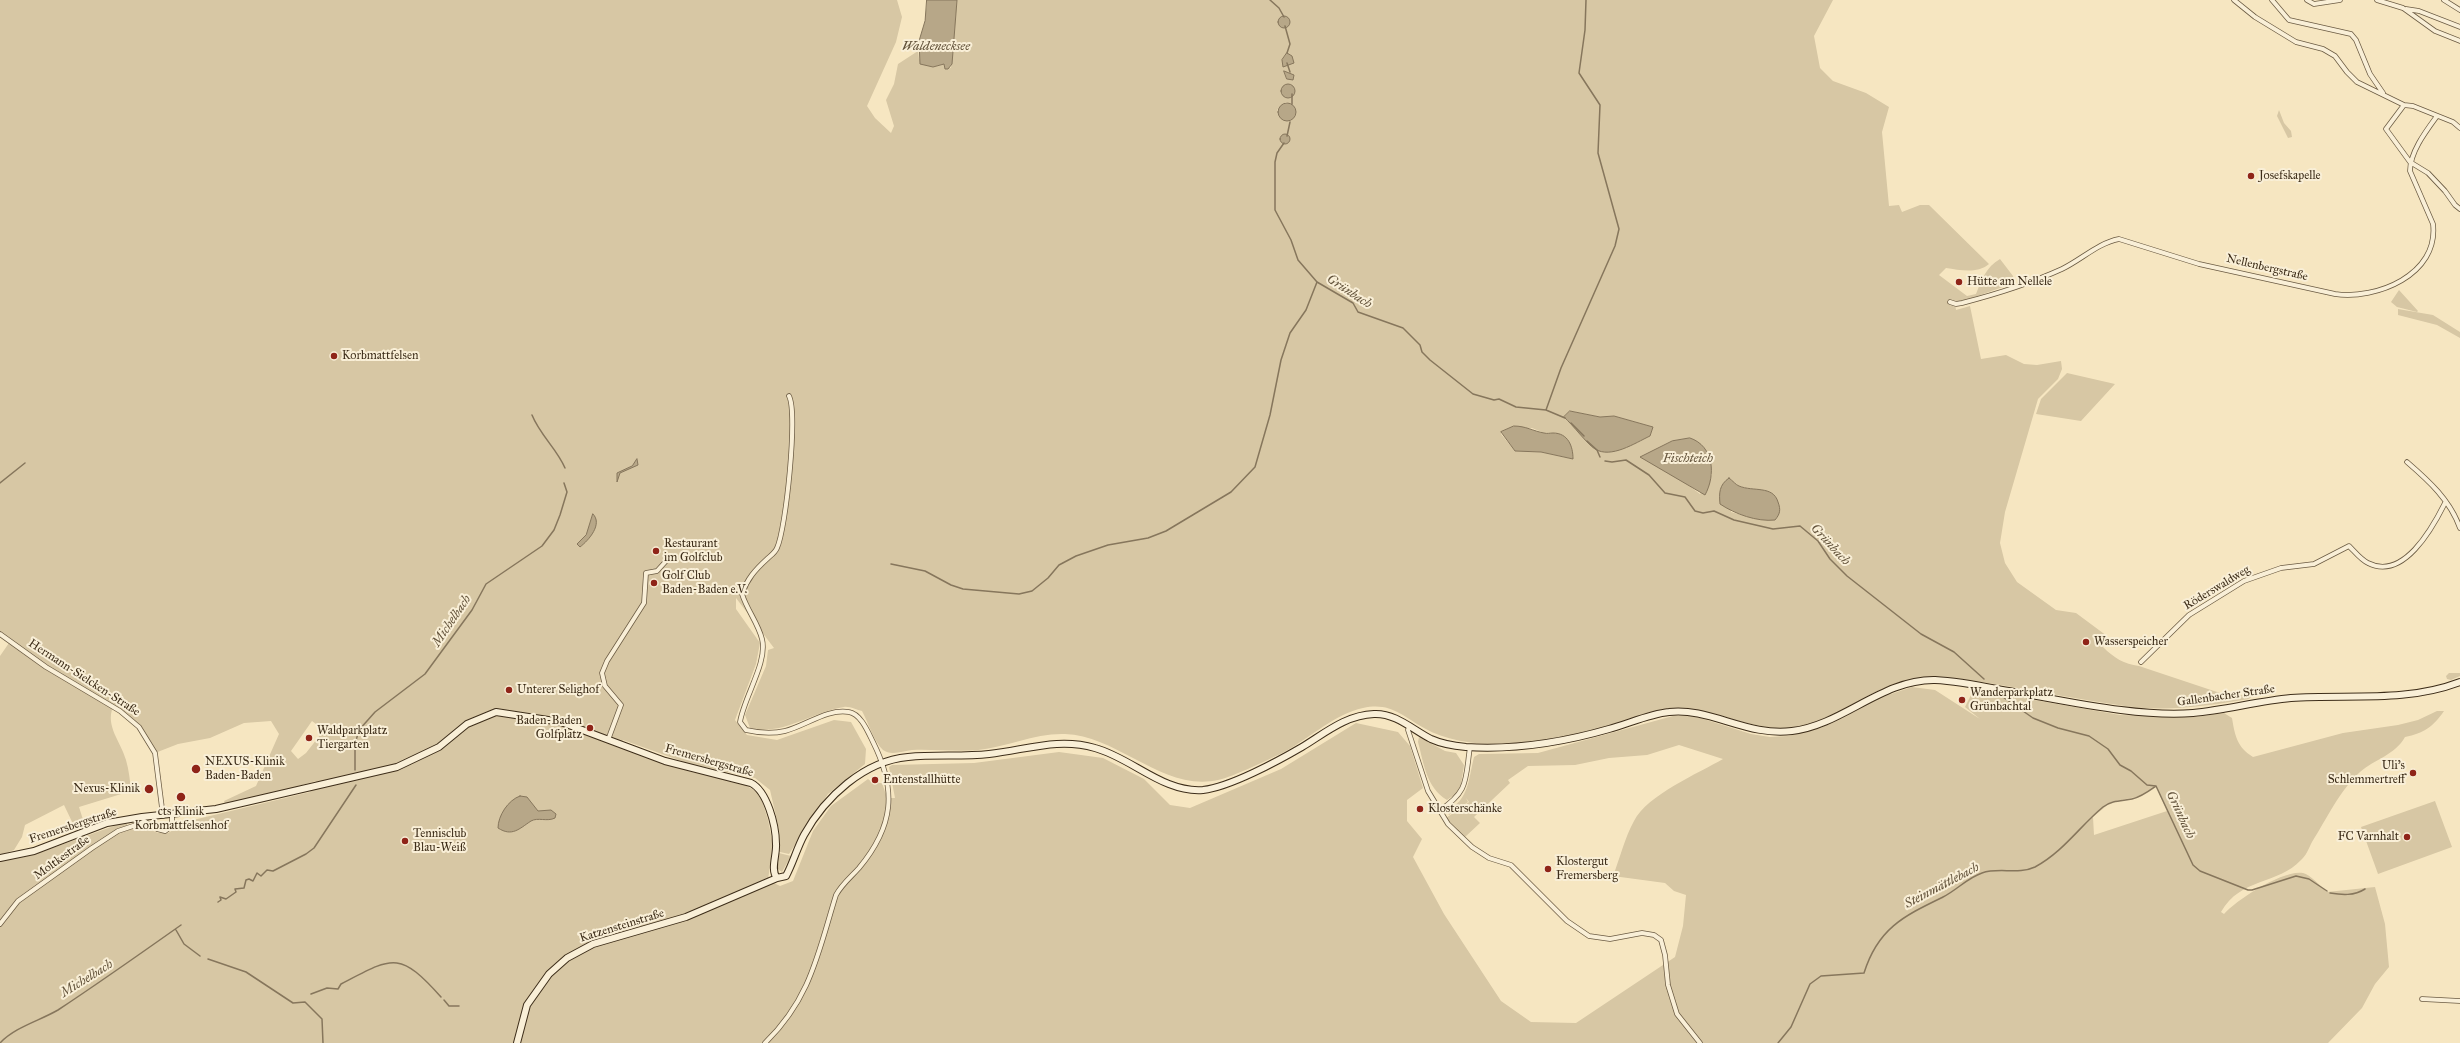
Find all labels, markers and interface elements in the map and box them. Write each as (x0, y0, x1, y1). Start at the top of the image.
water label: Waldenecksee (902, 39, 970, 55)
place label: Josefskapelle (2259, 169, 2321, 183)
marker: Josefskapelle (2246, 171, 2256, 181)
street label: Nellenbergstraße (2225, 252, 2309, 284)
water label: Grünbach (1323, 272, 1375, 312)
place label: Hütte am Nellele (1967, 275, 2052, 289)
marker: Hütte am Nellele (1954, 277, 1964, 287)
place label: Korbmattfelsen (342, 349, 418, 363)
marker: Korbmattfelsen (329, 351, 339, 361)
water label: Fischteich (1663, 451, 1713, 467)
water label: Grünbach (1807, 521, 1853, 569)
place label: Restaurant im Golfclub (664, 537, 722, 565)
marker: Restaurant im Golfclub (651, 546, 661, 556)
street label: Röderswaldweg (2181, 563, 2253, 613)
place label: Golf Club Baden-Baden e.V. (662, 569, 747, 597)
marker: Golf Club Baden-Baden e.V. (649, 578, 659, 588)
water label: Michelbach (429, 592, 475, 650)
place label: Wasserspeicher (2094, 635, 2168, 649)
street label: Hermann-Sielcken-Straße (26, 637, 142, 719)
marker: Wasserspeicher (2081, 637, 2091, 647)
street label: Gallenbacher Straße (2176, 682, 2276, 710)
place label: Unterer Selighof (517, 683, 599, 697)
marker: Unterer Selighof (504, 685, 514, 695)
place label: Wanderparkplatz Grünbachtal (1970, 686, 2053, 714)
marker: Wanderparkplatz Grünbachtal (1957, 695, 1967, 705)
place label: Baden-Baden Golfplatz (516, 714, 582, 742)
marker: Baden-Baden Golfplatz (585, 723, 595, 733)
place label: Waldparkplatz Tiergarten (317, 724, 387, 752)
marker: Waldparkplatz Tiergarten (304, 733, 314, 743)
street label: Fremersbergstraße (663, 742, 755, 780)
place label: NEXUS-Klinik Baden-Baden (205, 755, 285, 783)
place label: Uli's Schlemmertreff (2328, 759, 2405, 787)
marker: NEXUS-Klinik Baden-Baden (190, 763, 202, 775)
marker: Uli's Schlemmertreff (2408, 768, 2418, 778)
place label: Entenstallhütte (883, 773, 960, 787)
marker: Entenstallhütte (870, 775, 880, 785)
place label: Nexus-Klinik (74, 782, 140, 796)
marker: Nexus-Klinik (143, 783, 155, 795)
water label: Grünbach (2162, 789, 2198, 841)
marker: cts Klinik Korbmattfelsenhof (175, 791, 187, 803)
place label: Klosterschänke (1428, 802, 1502, 816)
marker: Klosterschänke (1415, 804, 1425, 814)
street label: Fremersbergstraße (27, 805, 119, 847)
place label: cts Klinik Korbmattfelsenhof (134, 805, 228, 833)
place label: Tennisclub Blau-Weiß (413, 827, 466, 855)
place label: FC Varnhalt (2338, 830, 2399, 844)
marker: FC Varnhalt (2402, 832, 2412, 842)
street label: Moltkestraße (31, 833, 93, 883)
marker: Tennisclub Blau-Weiß (400, 836, 410, 846)
place label: Klostergut Fremersberg (1556, 855, 1618, 883)
water label: Steinmättlebach (1902, 860, 1982, 912)
marker: Klostergut Fremersberg (1543, 864, 1553, 874)
street label: Katzensteinstraße (578, 906, 666, 946)
water label: Michelbach (58, 957, 116, 1001)

